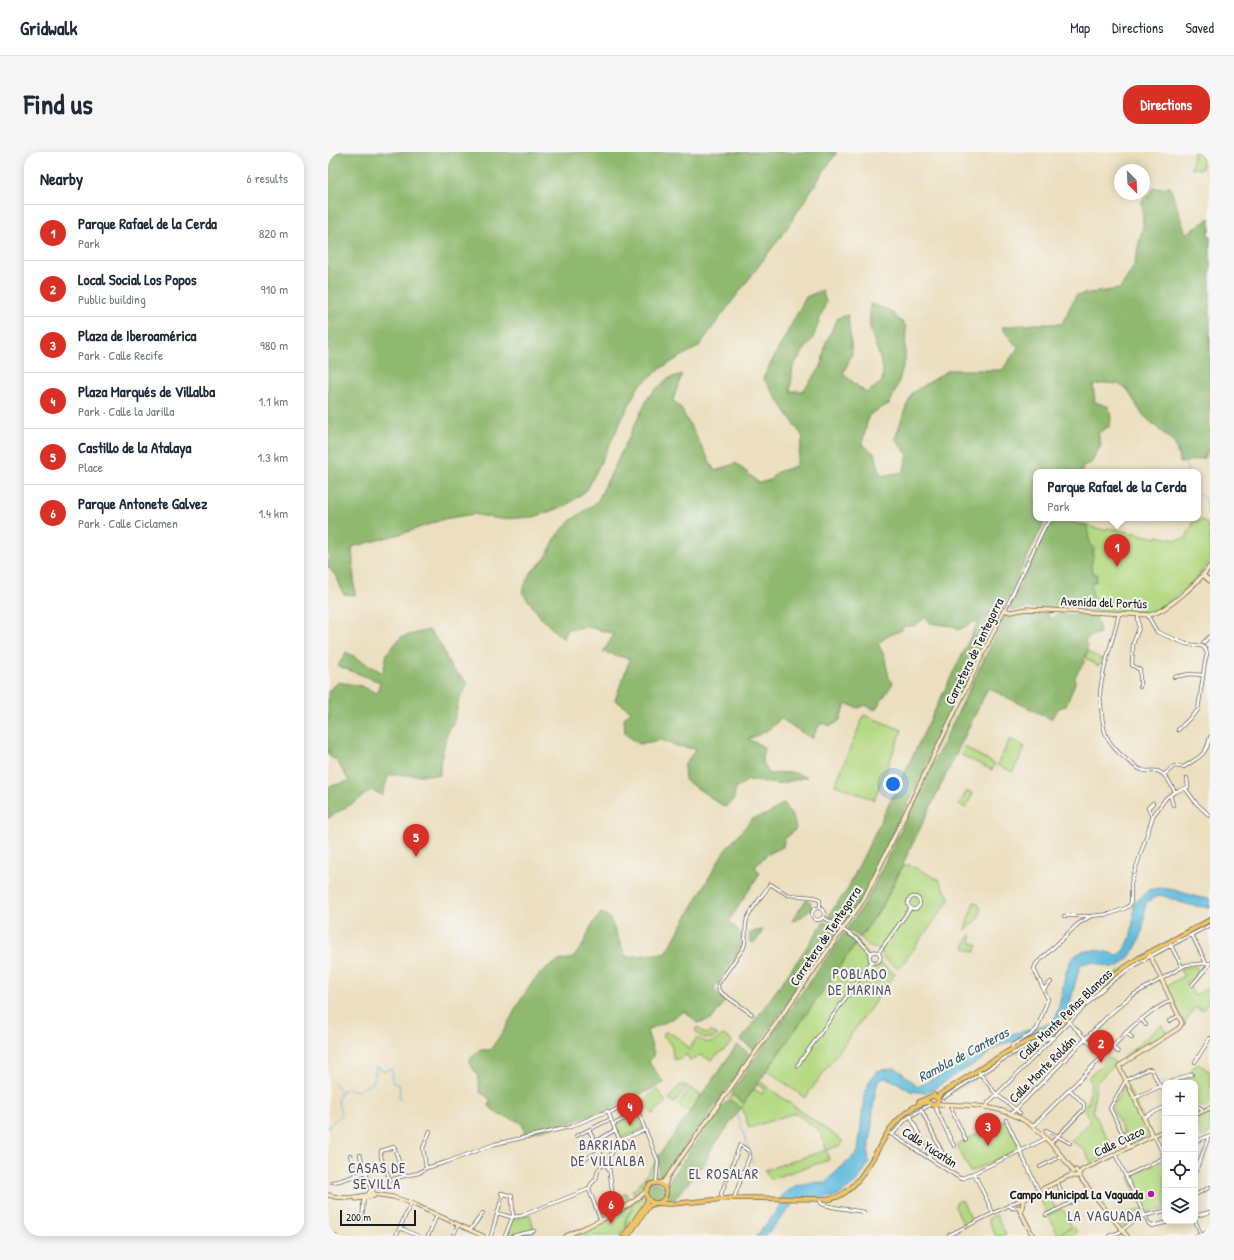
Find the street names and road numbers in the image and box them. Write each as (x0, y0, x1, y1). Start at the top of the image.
street label: Avenida del Portús (1060, 591, 1148, 613)
street label: Carretera de Tentegorra (940, 595, 1008, 707)
street label: Carretera de Tentegorra (785, 883, 865, 989)
street label: Calle Monte Peñas Blancas (1014, 964, 1116, 1064)
street label: Calle Monte Roldán (1004, 1031, 1080, 1107)
street label: Calle Cuzco (1091, 1121, 1147, 1161)
street label: Calle Yucatán (899, 1122, 961, 1172)

